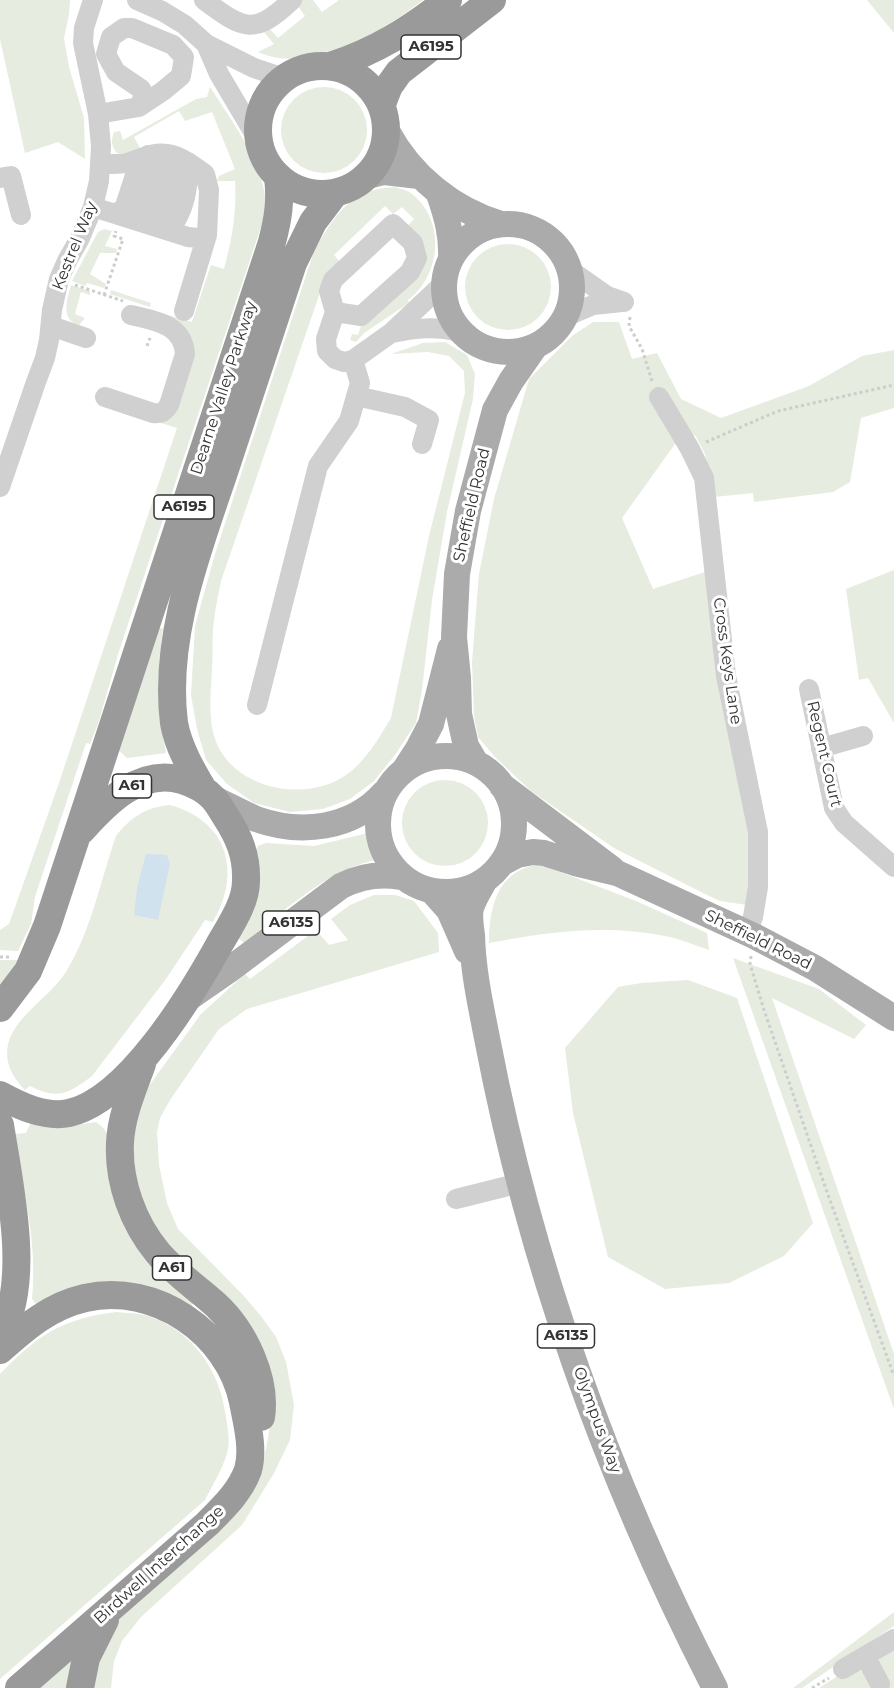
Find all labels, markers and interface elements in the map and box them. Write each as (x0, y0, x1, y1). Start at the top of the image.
road number: A6195 (401, 35, 461, 59)
street label: Kestrel Way (48, 199, 102, 293)
street label: Dearne Valley Parkway (187, 299, 261, 477)
street label: Sheffield Road (450, 446, 494, 564)
road number: A6195 (154, 495, 214, 519)
street label: Cross Keys Lane (709, 596, 745, 726)
street label: Regent Court (802, 699, 846, 809)
road number: A61 (112, 774, 152, 798)
street label: Sheffield Road (702, 906, 814, 974)
road number: A6135 (262, 911, 320, 935)
road number: A61 (152, 1256, 192, 1280)
road number: A6135 (538, 1324, 594, 1348)
street label: Olympus Way (569, 1364, 625, 1476)
street label: Birdwell Interchange (90, 1502, 228, 1628)

